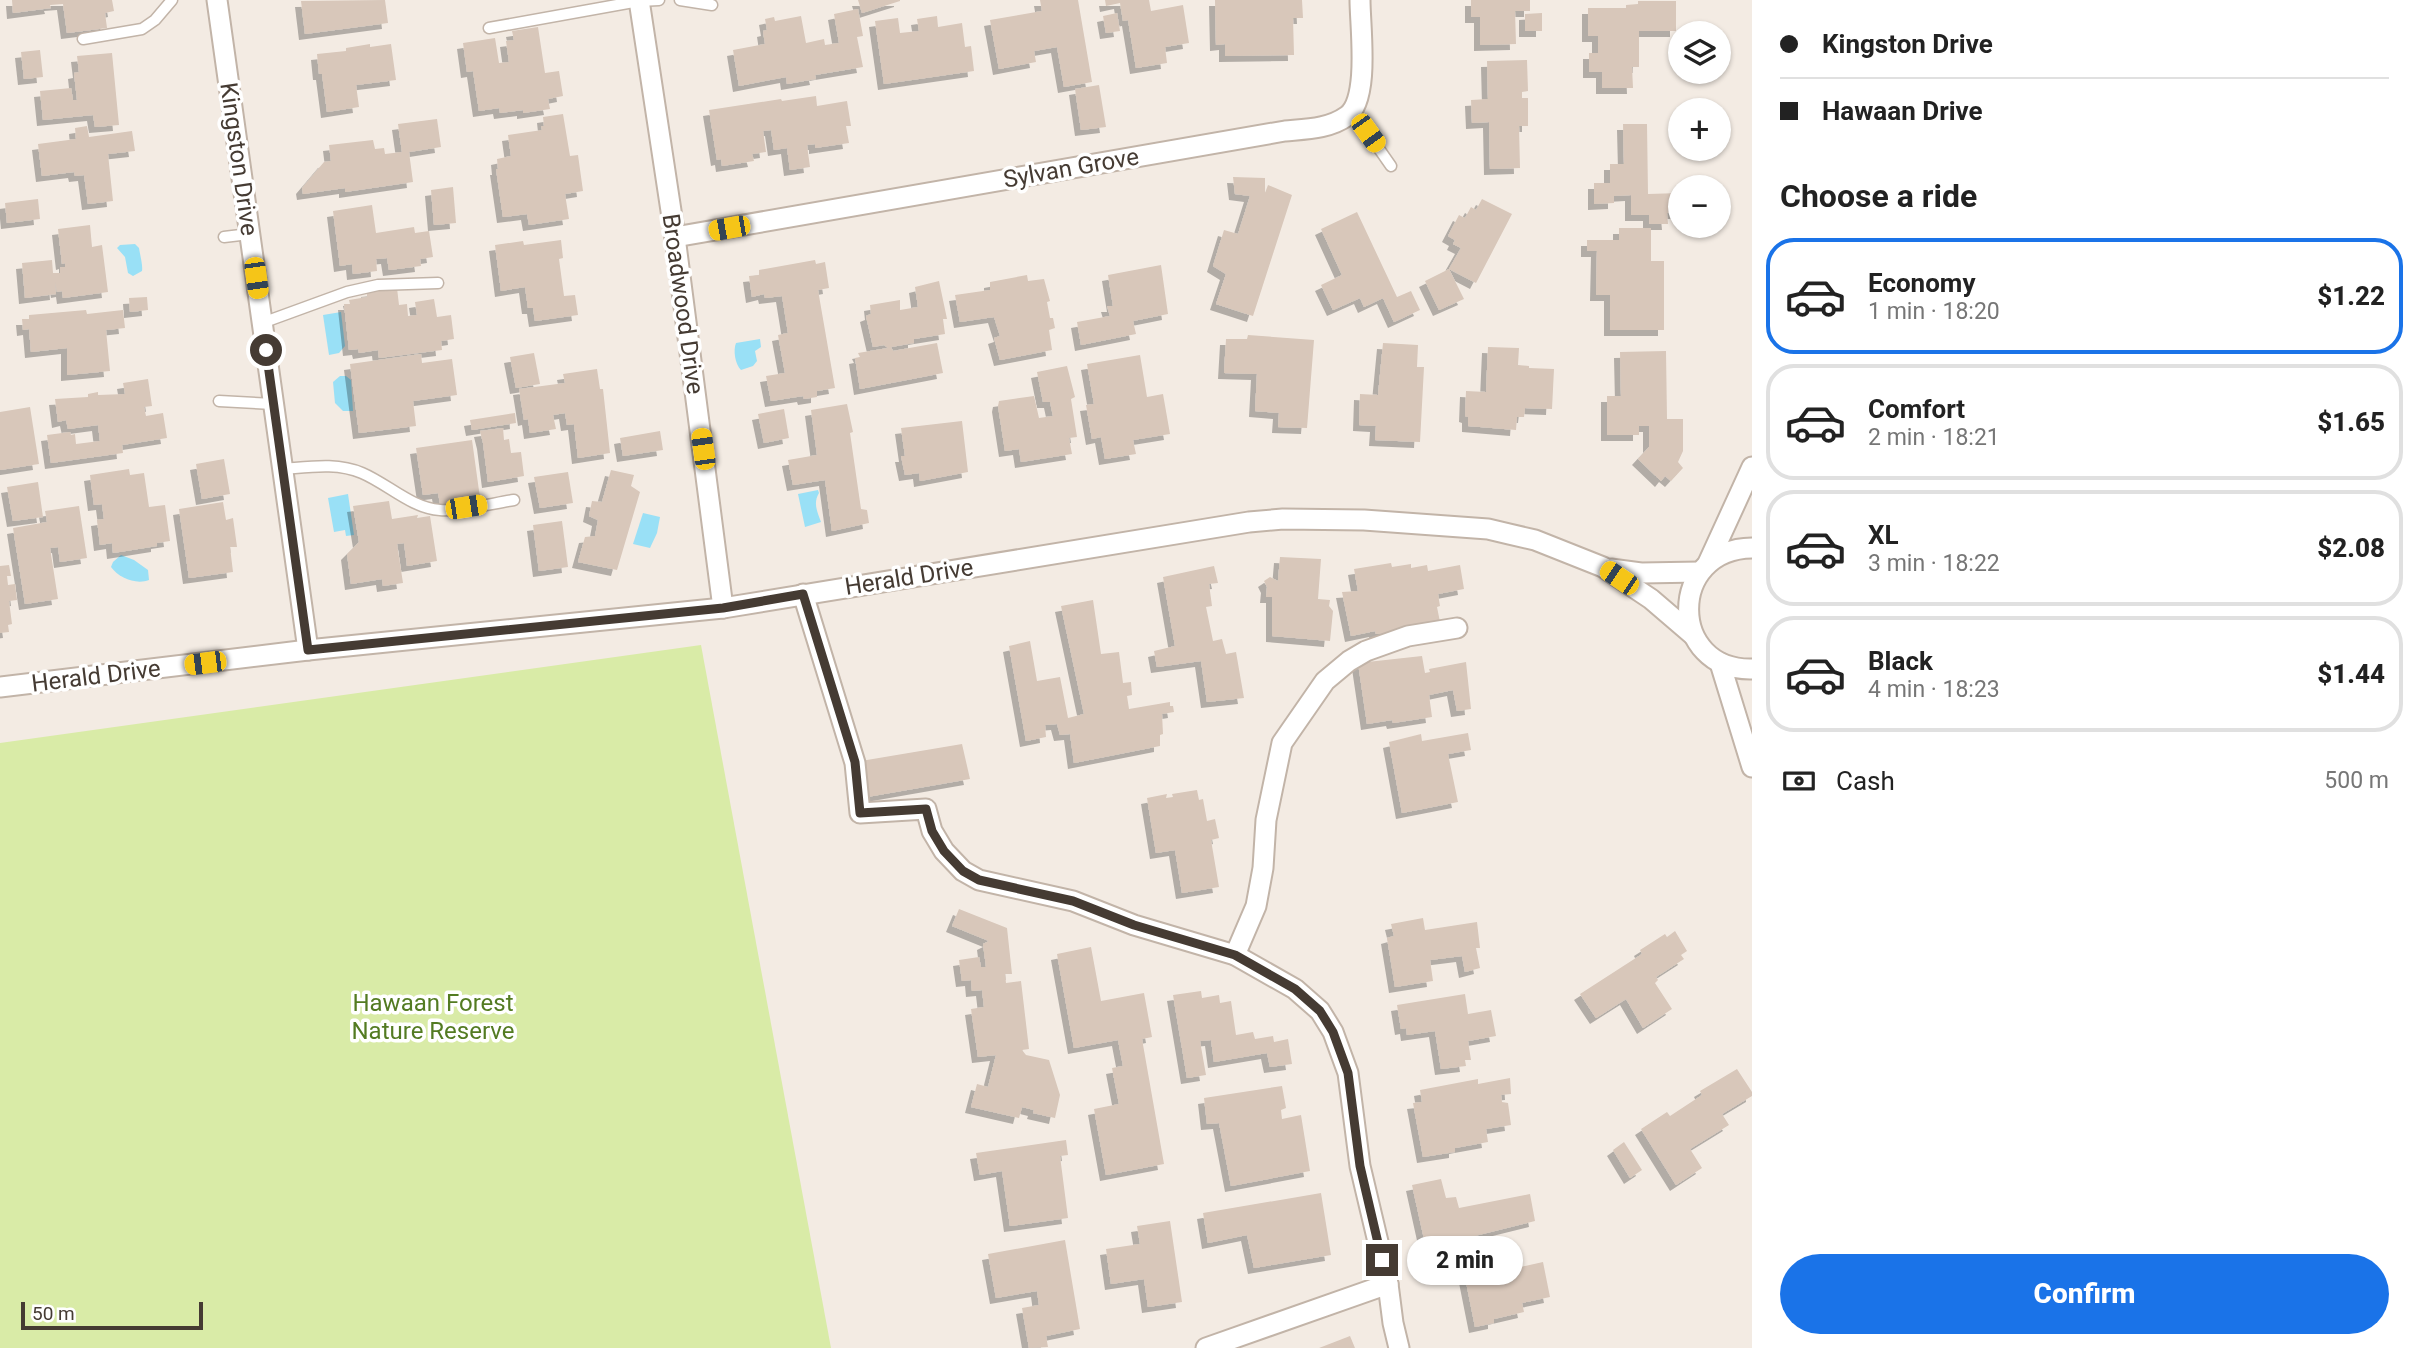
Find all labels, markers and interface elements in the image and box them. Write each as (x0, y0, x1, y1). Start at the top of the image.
map controls (1668, 21, 1731, 238)
button: layers (1668, 21, 1731, 84)
text: Kingston Drive (1822, 29, 1993, 59)
street label: Kingston Drive (214, 81, 264, 237)
text: Hawaan Drive (1822, 96, 1983, 126)
button: + (1668, 98, 1731, 161)
car (1348, 110, 1389, 156)
street label: Sylvan Grove (1001, 142, 1141, 194)
button: − (1668, 175, 1731, 238)
text: Choose a ride (1780, 177, 1977, 215)
street label: Broadwood Drive (656, 212, 710, 396)
car (707, 214, 752, 242)
car (243, 256, 270, 300)
icon: car (1784, 265, 1847, 328)
text: Economy (1868, 268, 1975, 298)
text: $1.22 (2317, 281, 2385, 311)
text: 1 min · 18:20 (1868, 298, 2000, 325)
route start (250, 334, 282, 366)
icon: car (1784, 391, 1847, 454)
text: Comfort (1868, 394, 1965, 424)
text: $1.65 (2317, 407, 2385, 437)
text: 2 min · 18:21 (1868, 424, 2000, 451)
car (690, 427, 717, 471)
car (444, 493, 489, 521)
icon: car (1784, 517, 1847, 580)
text: XL (1868, 520, 1899, 550)
text: $2.08 (2317, 533, 2385, 563)
text: 3 min · 18:22 (1868, 550, 2000, 577)
street label: Herald Drive (843, 553, 975, 601)
car (1596, 558, 1643, 598)
icon: car (1784, 643, 1847, 706)
text: Black (1868, 646, 1933, 676)
car (183, 650, 228, 676)
street label: Herald Drive (30, 654, 162, 698)
text: $1.44 (2317, 659, 2385, 689)
text: 4 min · 18:23 (1868, 676, 2000, 703)
icon: cash (1780, 762, 1818, 800)
text: Cash (1836, 766, 1895, 796)
text: 500 m (2324, 767, 2389, 794)
park label: Hawaan Forest Nature Reserve (351, 989, 515, 1045)
callout: 2 min (1406, 1236, 1522, 1284)
route end (1366, 1244, 1398, 1276)
text: 2 min (1436, 1247, 1494, 1274)
button: Confirm (1780, 1254, 2389, 1334)
scale bar (21, 1299, 203, 1331)
text: 50 m (32, 1302, 75, 1325)

